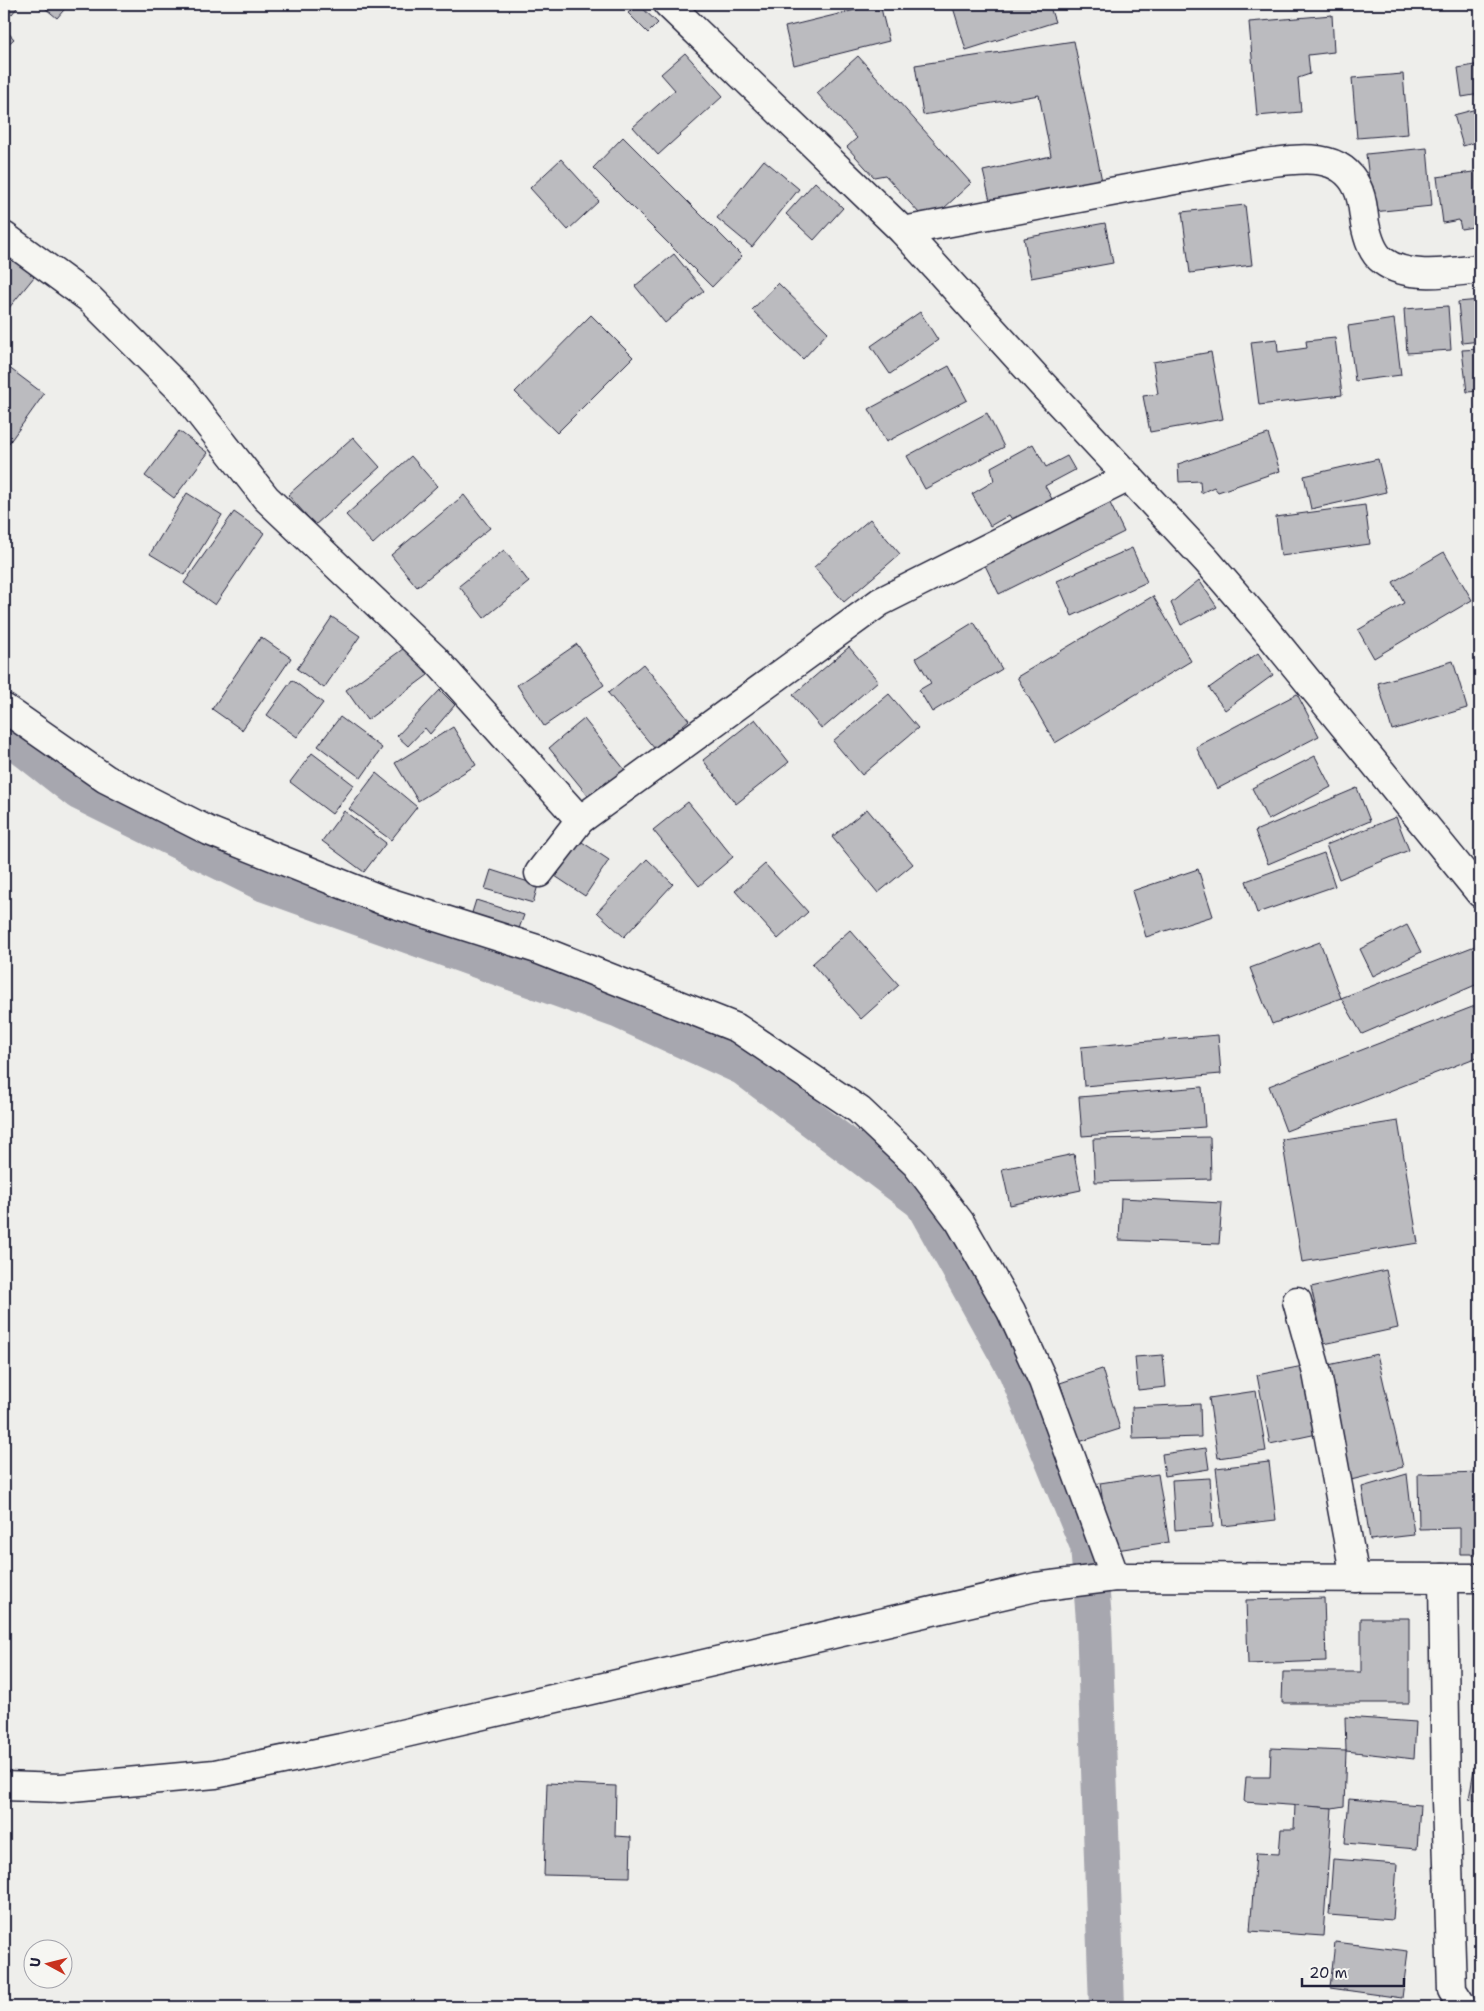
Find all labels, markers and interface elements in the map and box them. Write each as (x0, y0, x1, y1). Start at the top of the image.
north arrow (22, 1938, 72, 1988)
scale bar (1302, 1956, 1404, 1988)
text: U (26, 1957, 45, 1968)
text: 20 m (1309, 1963, 1348, 1983)

